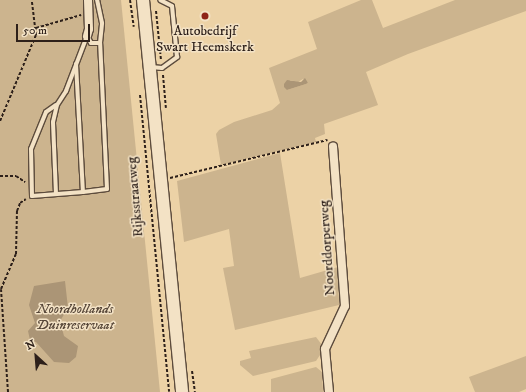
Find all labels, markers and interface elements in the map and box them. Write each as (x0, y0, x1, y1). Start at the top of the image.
marker: Autobedrijf Swart Heemskerk (200, 11, 210, 21)
scale bar (18, 16, 92, 42)
text: 50 m (23, 23, 47, 38)
place label: Autobedrijf Swart Heemskerk (156, 23, 254, 56)
street label: Rijksstraatweg (123, 156, 147, 238)
street label: Noorddorperweg (315, 200, 339, 296)
park label: Noordhollands Duinreservaat (36, 301, 114, 334)
north arrow (16, 336, 56, 376)
text: N (24, 337, 38, 353)

